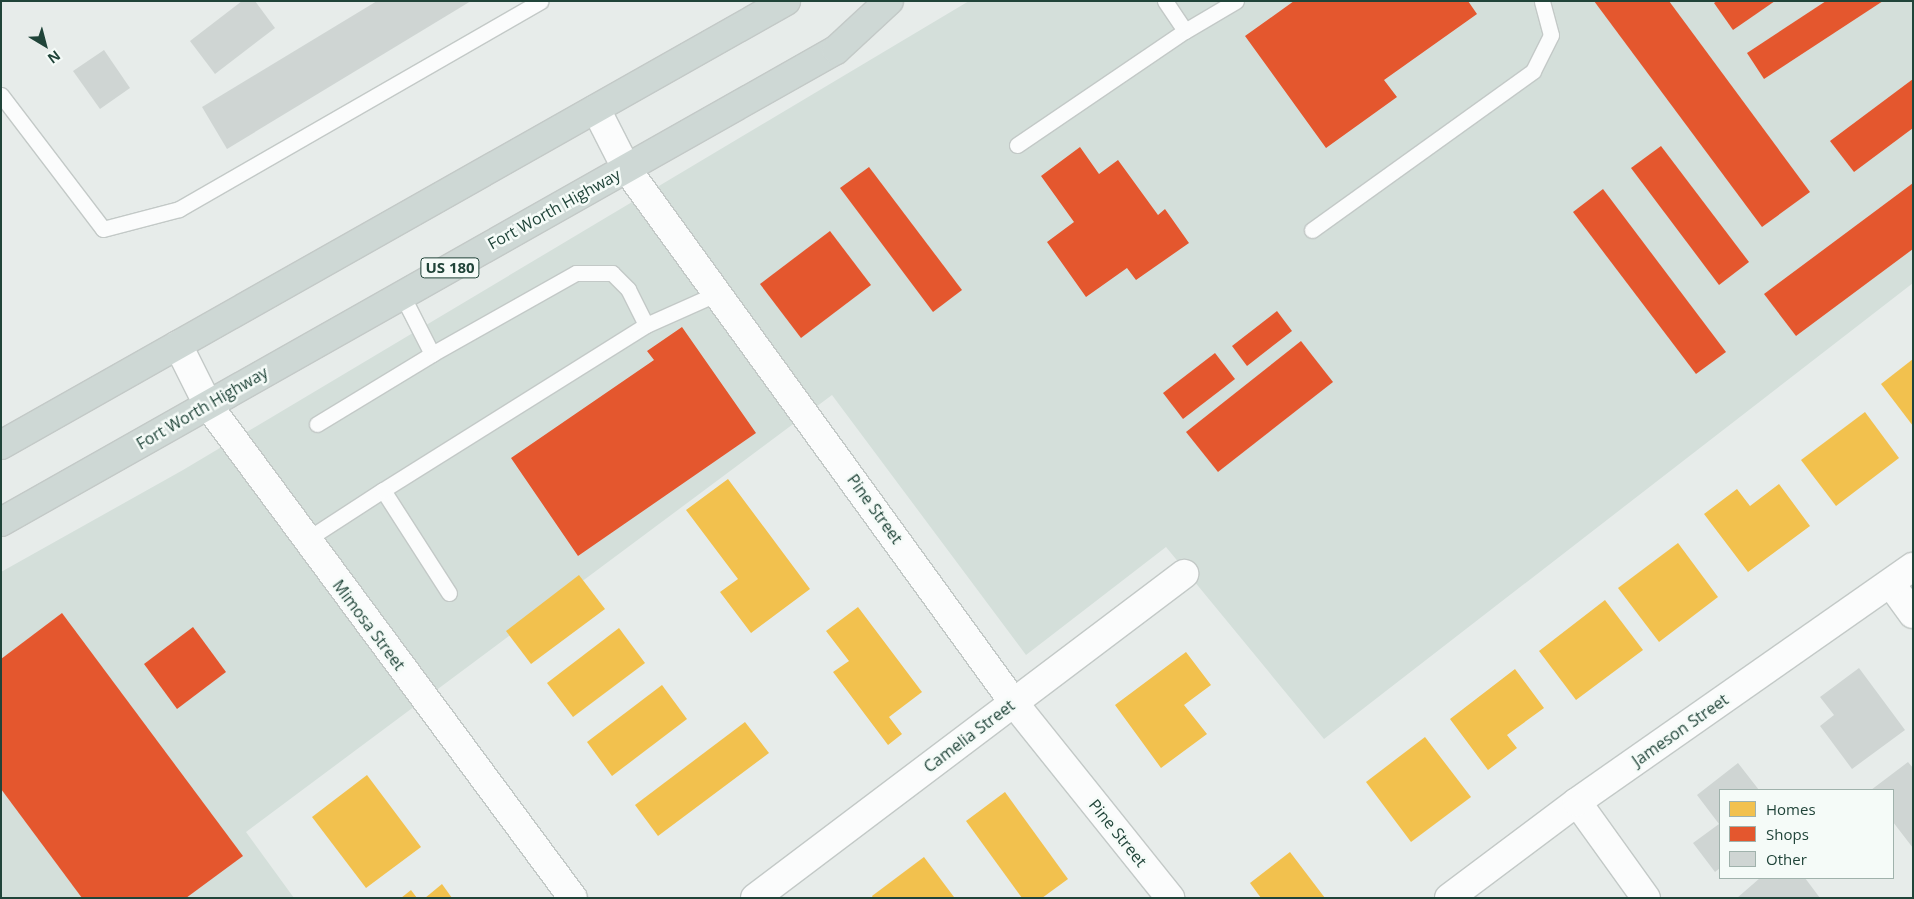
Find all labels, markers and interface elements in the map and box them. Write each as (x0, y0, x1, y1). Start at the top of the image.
north arrow (20, 20, 70, 70)
text: N (44, 46, 65, 68)
street label: Fort Worth Highway (484, 165, 624, 253)
road number: US 180 (420, 256, 480, 280)
street label: Fort Worth Highway (133, 363, 271, 453)
street label: Pine Street (843, 470, 907, 548)
street label: Mimosa Street (329, 576, 409, 674)
street label: Jameson Street (1628, 690, 1732, 770)
street label: Camelia Street (920, 696, 1018, 776)
legend (1719, 789, 1894, 879)
street label: Pine Street (1085, 795, 1151, 871)
text: Homes (1766, 799, 1816, 819)
text: Shops (1766, 824, 1809, 844)
text: Other (1766, 849, 1807, 869)

